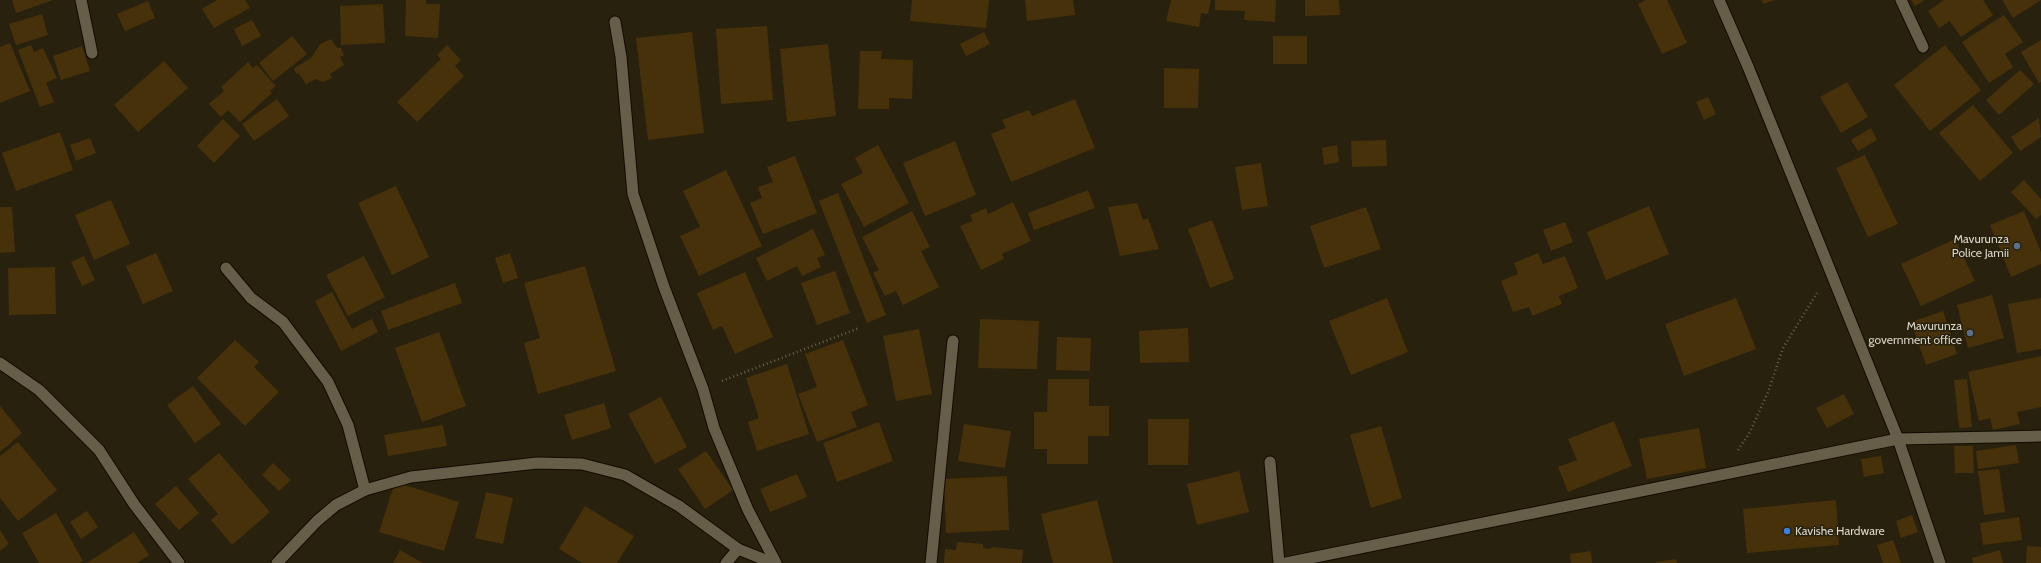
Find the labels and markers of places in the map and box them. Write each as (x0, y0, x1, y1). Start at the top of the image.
place label: Mavurunza Police Jamii (1952, 231, 2009, 260)
marker: Mavurunza Police Jamii (2012, 241, 2022, 251)
place label: Mavurunza government office (1869, 318, 1962, 347)
marker: Mavurunza government office (1965, 328, 1975, 338)
place label: Kavishe Hardware (1795, 523, 1885, 538)
marker: Kavishe Hardware (1782, 526, 1792, 536)

